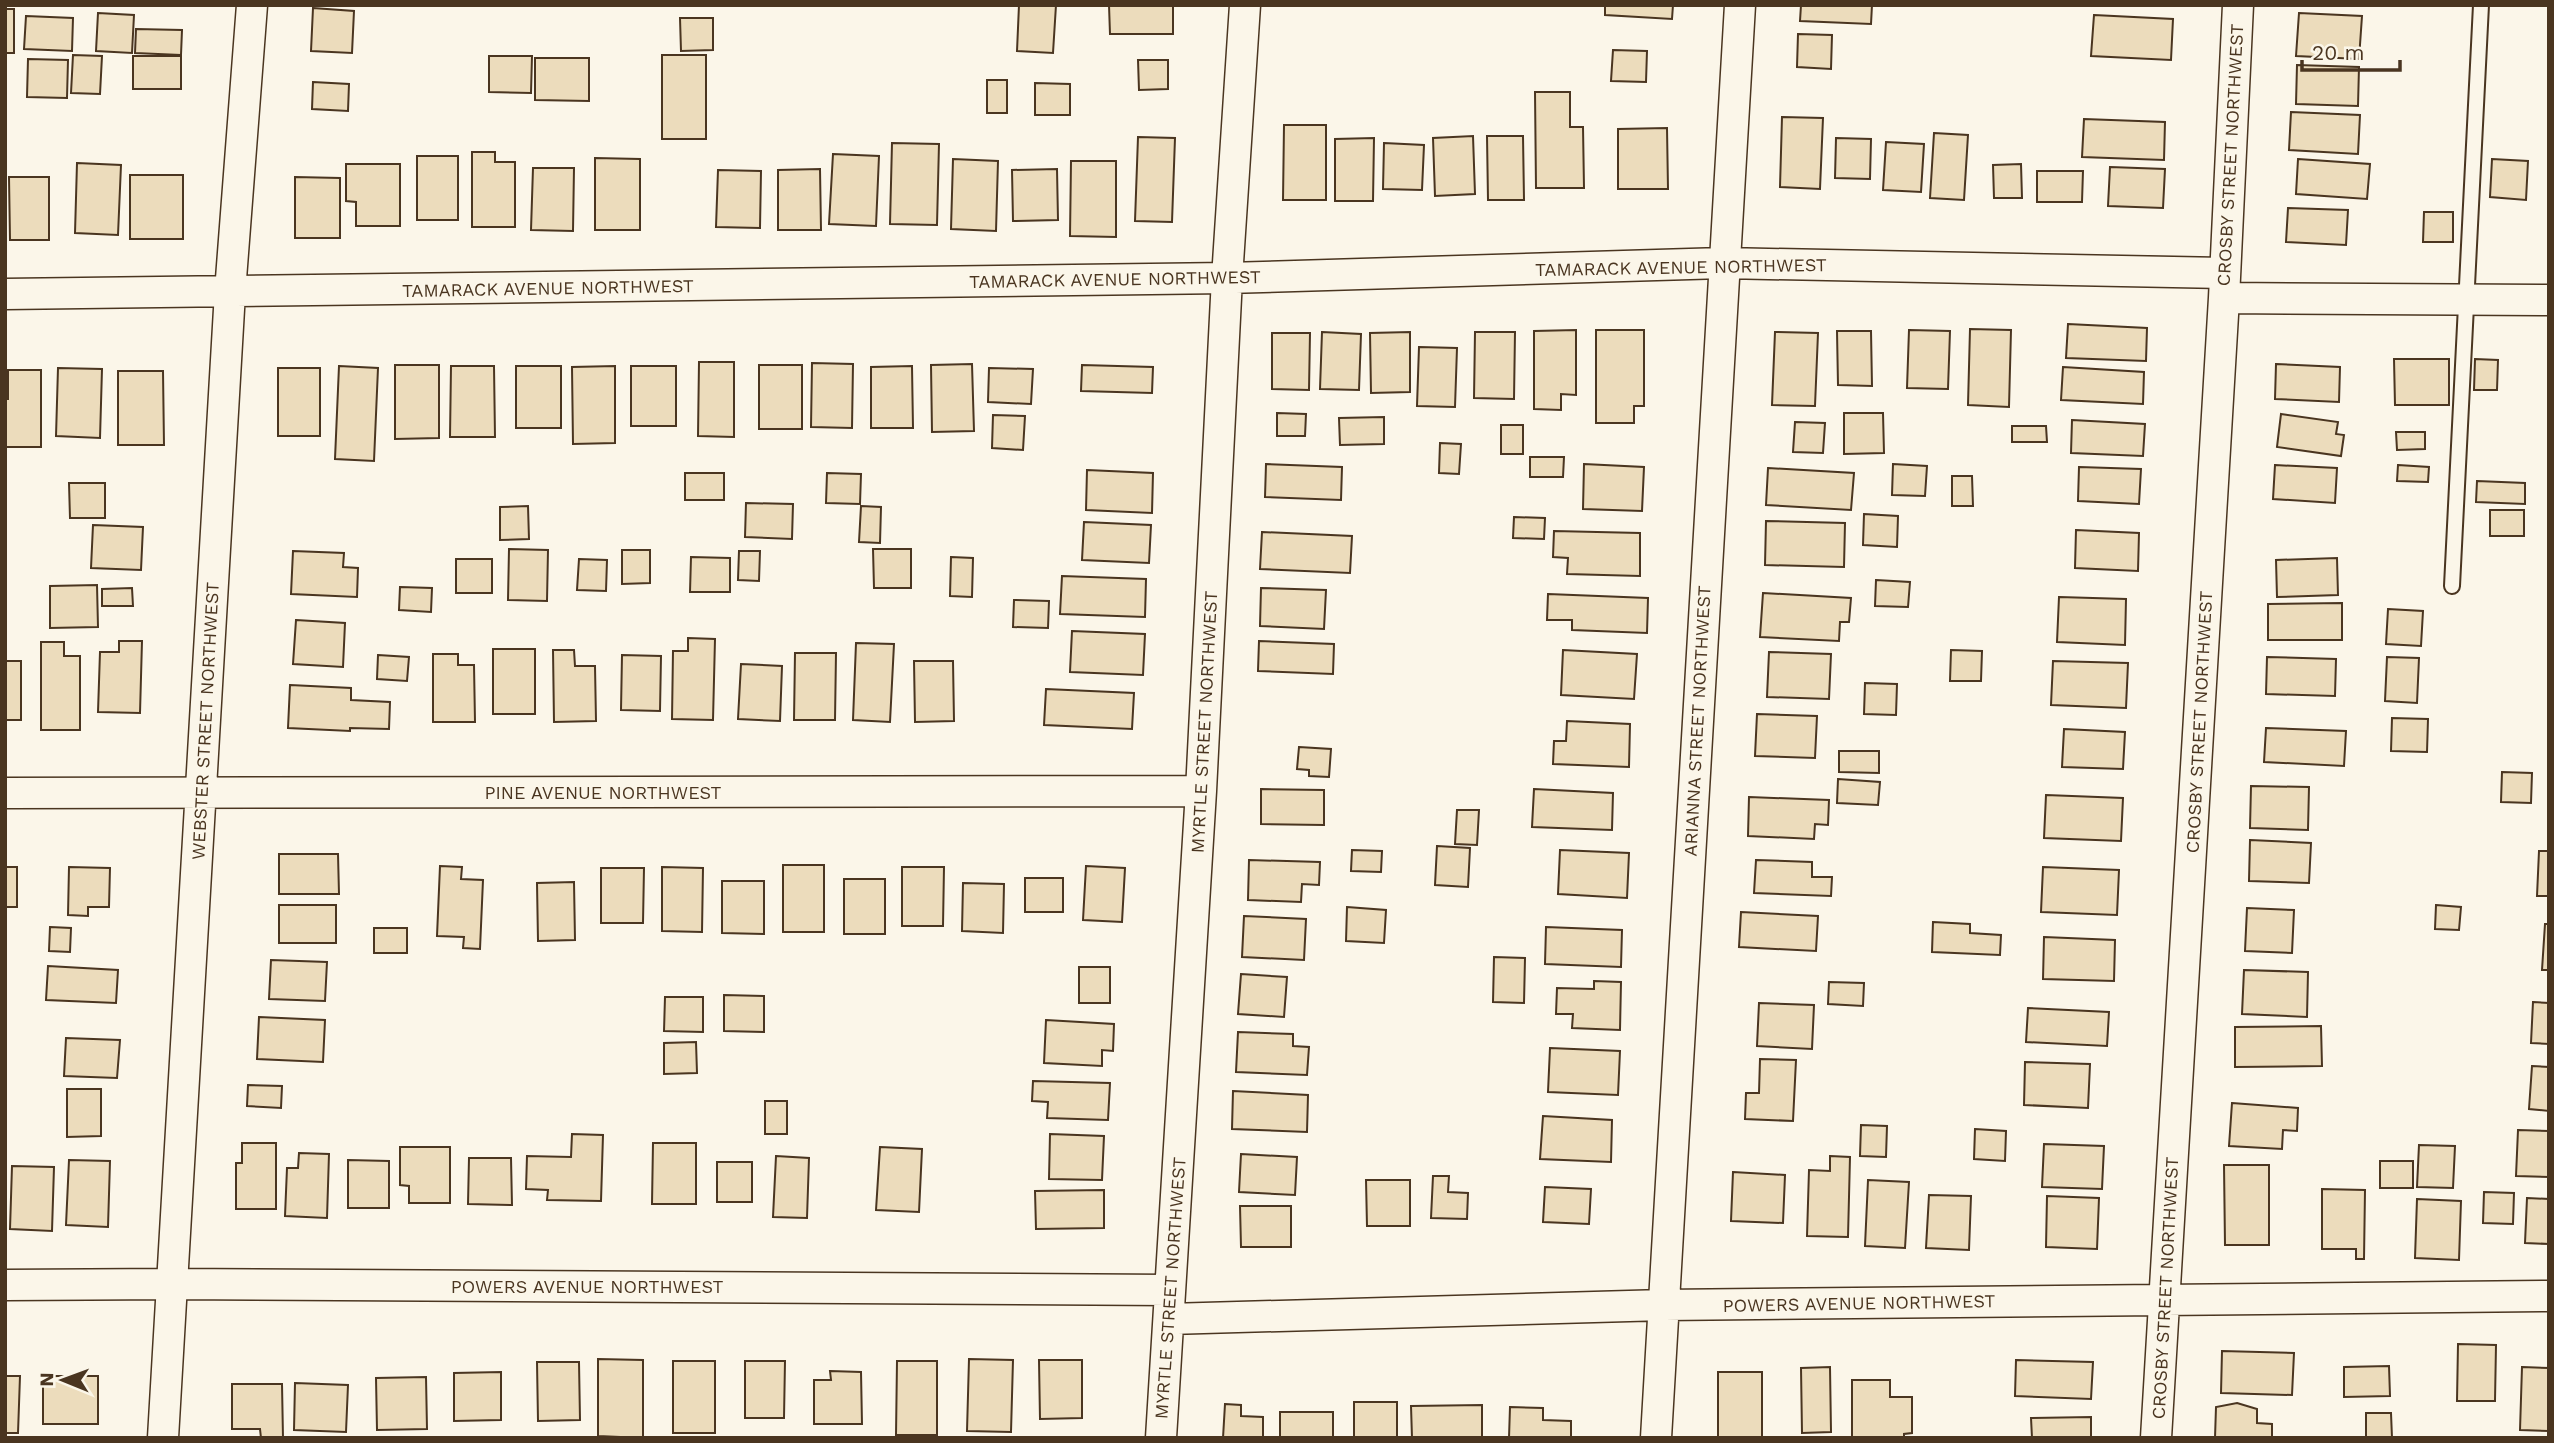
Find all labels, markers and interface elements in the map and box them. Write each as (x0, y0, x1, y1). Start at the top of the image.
street label: CROSBY STREET NORTHWEST (2213, 23, 2247, 287)
scale bar (2302, 28, 2400, 72)
text: 20 m (2312, 40, 2364, 65)
street label: TAMARACK AVENUE NORTHWEST (1535, 254, 1827, 280)
street label: TAMARACK AVENUE NORTHWEST (969, 266, 1261, 292)
street label: TAMARACK AVENUE NORTHWEST (402, 275, 694, 301)
street label: WEBSTER STREET NORTHWEST (187, 581, 223, 861)
street label: ARIANNA STREET NORTHWEST (1679, 585, 1715, 857)
street label: MYRTLE STREET NORTHWEST (1187, 590, 1221, 854)
street label: CROSBY STREET NORTHWEST (2182, 590, 2216, 854)
street label: PINE AVENUE NORTHWEST (485, 782, 722, 803)
street label: MYRTLE STREET NORTHWEST (1150, 1156, 1190, 1420)
street label: CROSBY STREET NORTHWEST (2148, 1156, 2182, 1420)
street label: POWERS AVENUE NORTHWEST (451, 1276, 723, 1297)
street label: POWERS AVENUE NORTHWEST (1723, 1290, 1996, 1316)
north arrow (28, 1345, 98, 1415)
text: N (35, 1372, 58, 1387)

